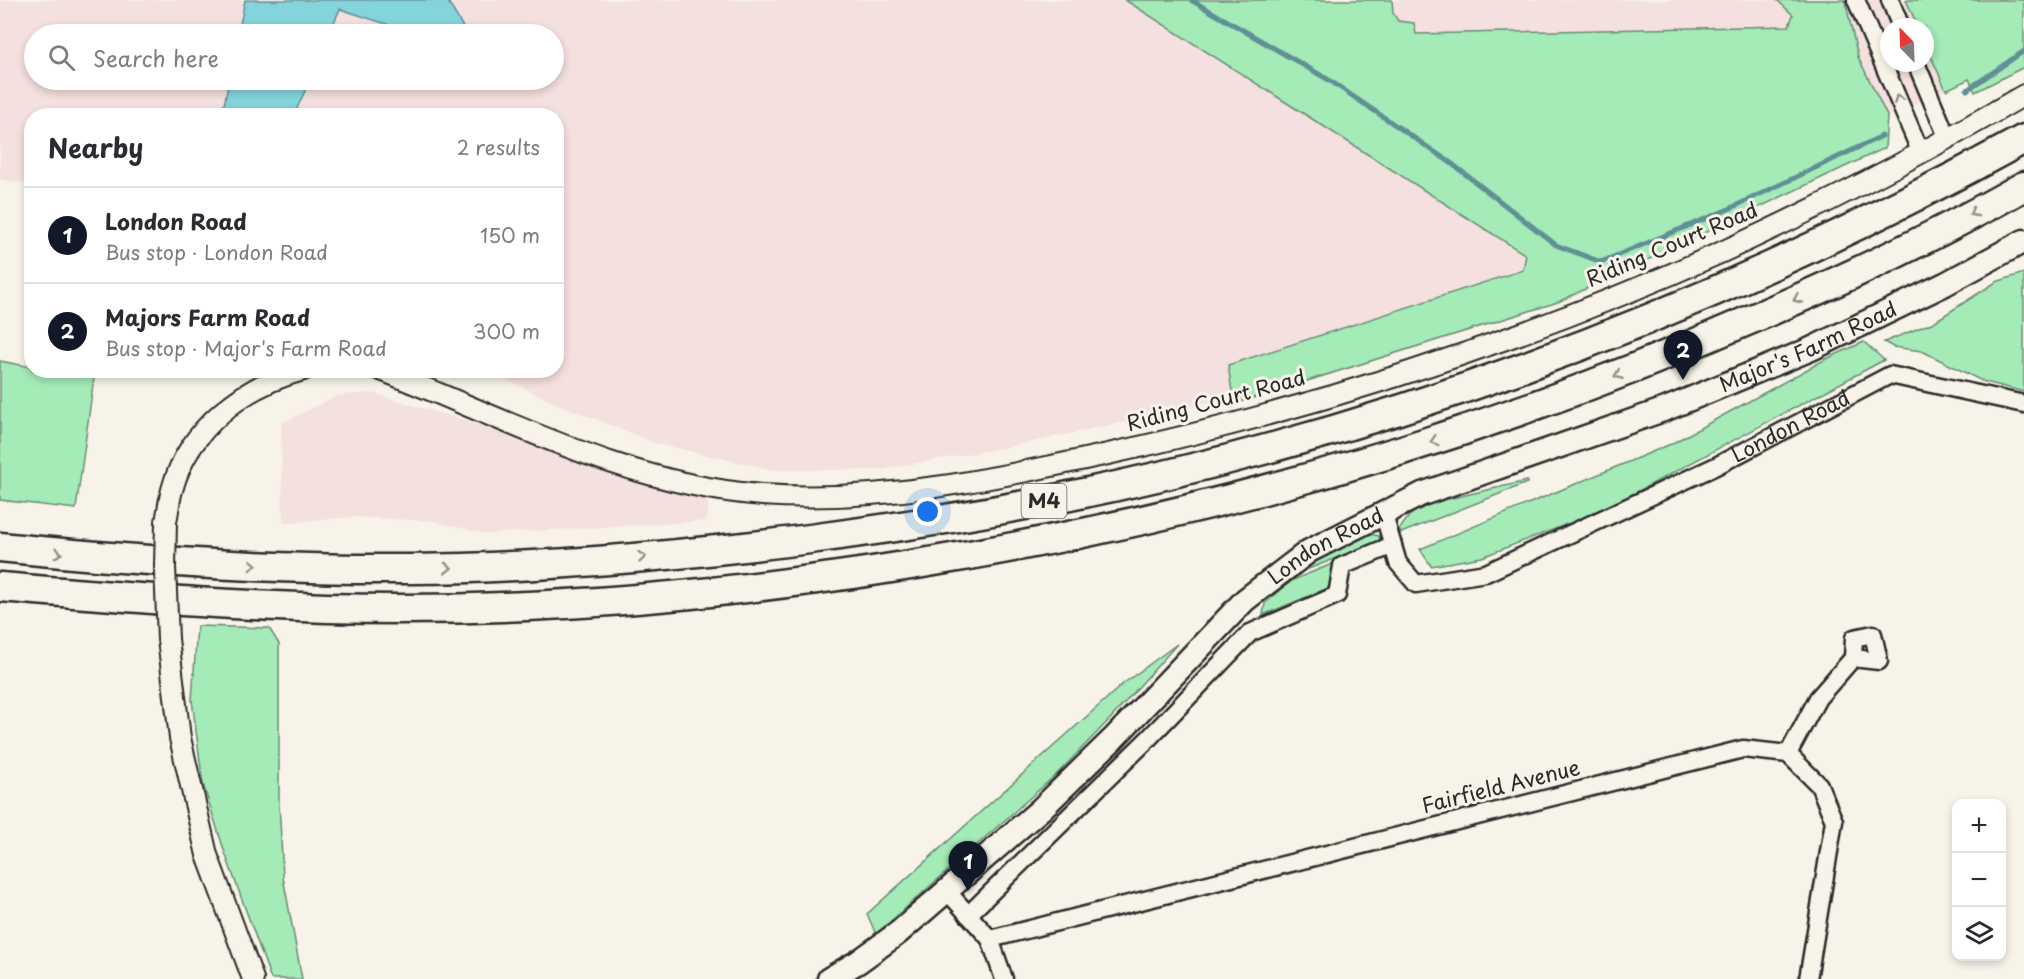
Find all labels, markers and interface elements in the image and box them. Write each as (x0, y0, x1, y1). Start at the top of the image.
north arrow (1880, 18, 1934, 72)
search box (24, 24, 564, 90)
icon: search (45, 41, 78, 74)
text: Search here (93, 41, 219, 74)
one-way arrow (1893, 94, 1905, 105)
text: Nearby (48, 128, 143, 167)
text: 2 results (457, 132, 540, 162)
street label: Riding Court Road (1580, 192, 1762, 294)
text: London Road (105, 204, 247, 237)
one-way arrow (1968, 206, 1979, 218)
text: 1 (63, 220, 72, 250)
text: 150 m (480, 220, 540, 250)
text: Bus stop · London Road (105, 237, 328, 267)
street label: Major's Farm Road (1714, 292, 1902, 399)
one-way arrow (1793, 292, 1804, 304)
text: Majors Farm Road (105, 300, 310, 333)
text: 2 (60, 316, 75, 346)
text: 300 m (473, 316, 540, 346)
pin: 2 (1664, 330, 1702, 380)
text: Bus stop · Major's Farm Road (105, 333, 387, 363)
street label: Riding Court Road (1122, 360, 1309, 438)
one-way arrow (1613, 368, 1624, 380)
street label: London Road (1725, 381, 1855, 469)
one-way arrow (1429, 434, 1440, 446)
road number: M4 (1022, 484, 1066, 518)
your location (913, 497, 942, 526)
street label: London Road (1260, 498, 1389, 591)
one-way arrow (54, 546, 63, 559)
one-way arrow (638, 551, 647, 564)
one-way arrow (248, 559, 257, 572)
one-way arrow (443, 562, 452, 574)
street label: Fairfield Avenue (1418, 750, 1583, 820)
map controls (1952, 799, 2006, 961)
button: + (1952, 799, 2006, 853)
pin: 1 (948, 842, 988, 891)
button: − (1952, 853, 2006, 907)
button: layers (1952, 907, 2006, 961)

